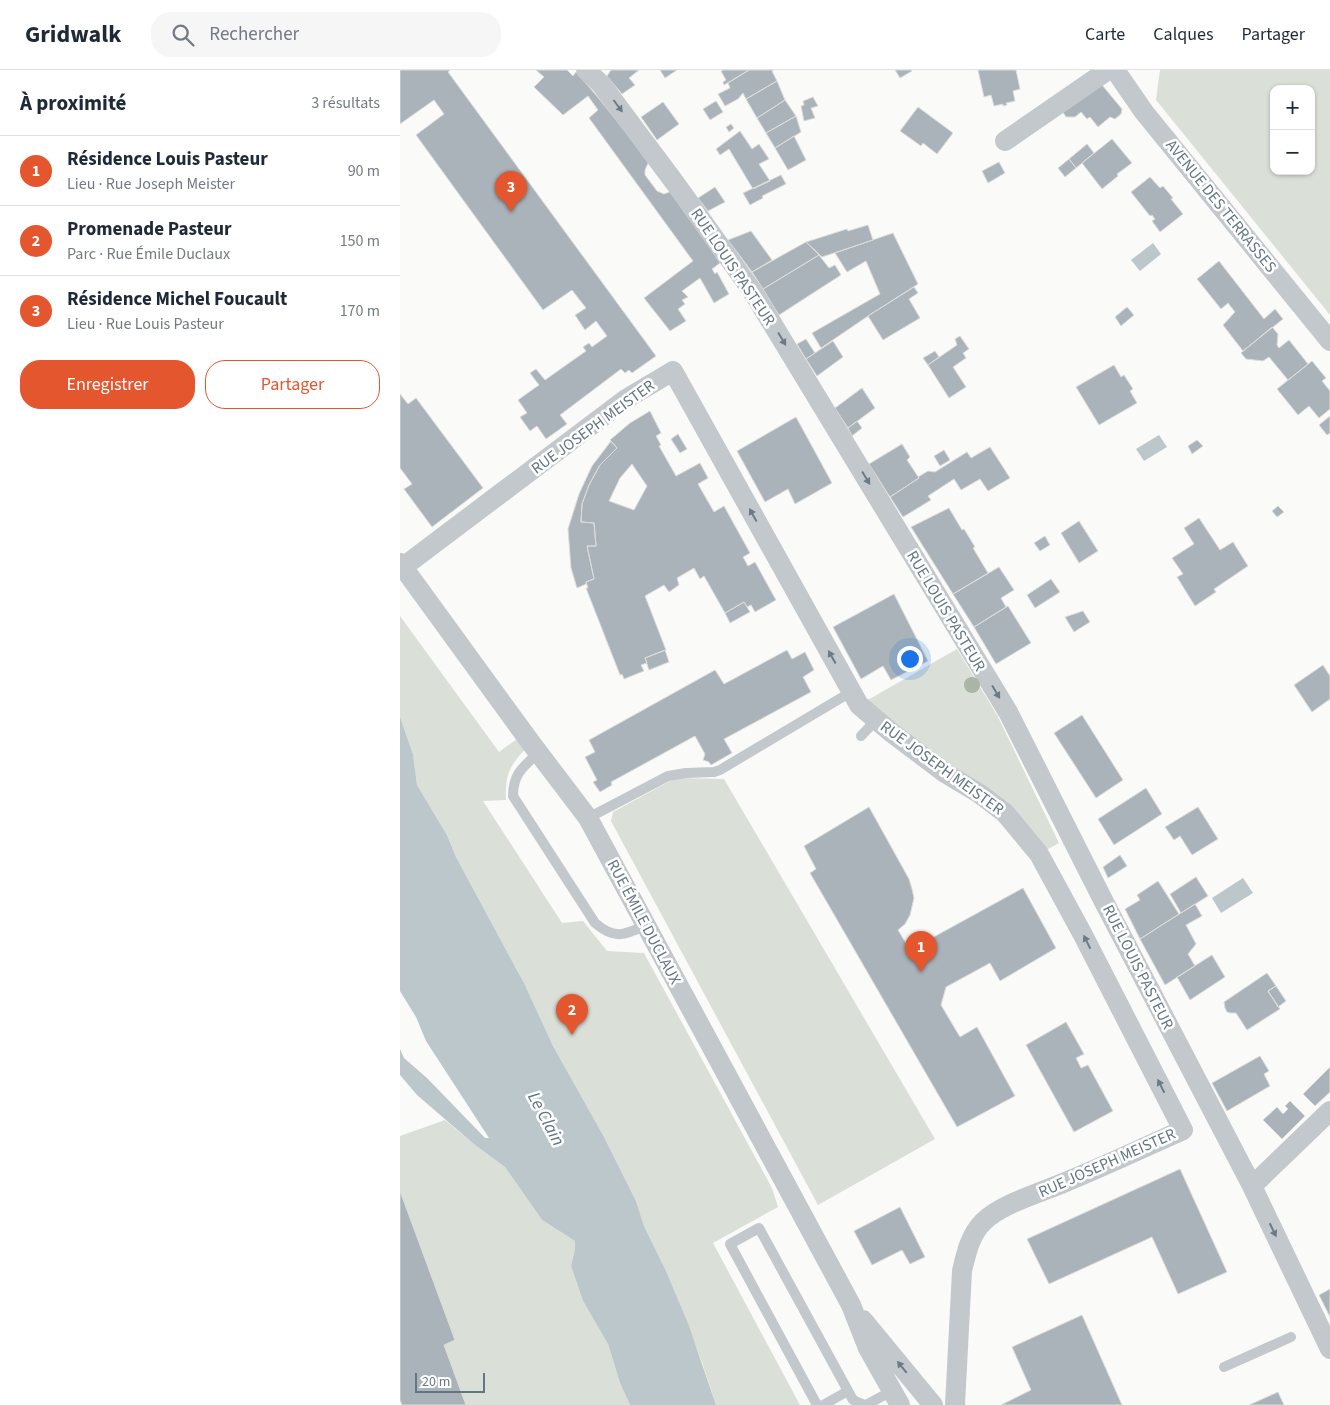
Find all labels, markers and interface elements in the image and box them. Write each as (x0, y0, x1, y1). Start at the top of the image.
search box (151, 12, 501, 57)
text: Gridwalk (25, 17, 121, 52)
icon: search (169, 21, 197, 49)
text: Rechercher (209, 21, 299, 48)
text: Carte (1085, 22, 1125, 47)
text: Calques (1153, 22, 1213, 47)
text: Partager (1241, 22, 1305, 47)
map controls (1270, 85, 1315, 175)
button: + (1270, 85, 1315, 130)
text: À proximité (20, 88, 126, 118)
text: 3 résultats (311, 92, 380, 114)
one-way arrow (613, 99, 623, 113)
button: − (1270, 130, 1315, 175)
street label: AVENUE DES TERRASSES (1160, 135, 1282, 277)
text: Résidence Louis Pasteur (67, 146, 268, 173)
text: 1 (32, 160, 40, 182)
text: 90 m (348, 160, 380, 182)
pin: 3 (495, 171, 527, 212)
text: Lieu · Rue Joseph Meister (67, 173, 235, 195)
street label: RUE LOUIS PASTEUR (686, 204, 780, 330)
text: Promenade Pasteur (67, 216, 232, 243)
text: 2 (32, 230, 40, 252)
text: 150 m (340, 230, 380, 252)
text: Parc · Rue Émile Duclaux (67, 243, 230, 265)
text: Résidence Michel Foucault (67, 286, 287, 313)
text: 3 (32, 300, 40, 322)
text: 170 m (340, 300, 380, 322)
text: Lieu · Rue Louis Pasteur (67, 313, 224, 335)
one-way arrow (777, 333, 786, 346)
button: Enregistrer (20, 360, 195, 409)
button: Partager (205, 360, 380, 409)
street label: RUE JOSEPH MEISTER (527, 375, 659, 479)
one-way arrow (861, 472, 870, 485)
one-way arrow (749, 508, 758, 521)
street label: RUE LOUIS PASTEUR (901, 547, 991, 675)
your location (897, 646, 923, 672)
one-way arrow (828, 650, 836, 664)
one-way arrow (991, 685, 1000, 698)
street label: RUE JOSEPH MEISTER (876, 716, 1008, 820)
street label: RUE ÉMILE DUCLAUX (602, 856, 686, 988)
street label: RUE LOUIS PASTEUR (1097, 901, 1179, 1033)
pin: 1 (905, 931, 937, 972)
one-way arrow (1083, 935, 1091, 949)
pin: 2 (556, 994, 588, 1035)
one-way arrow (1157, 1079, 1165, 1093)
water label: Le Clain (521, 1088, 571, 1150)
street label: RUE JOSEPH MEISTER (1035, 1123, 1179, 1203)
one-way arrow (1269, 1223, 1277, 1237)
one-way arrow (897, 1361, 908, 1374)
scale bar (415, 1370, 485, 1393)
text: 20 m (422, 1372, 450, 1392)

